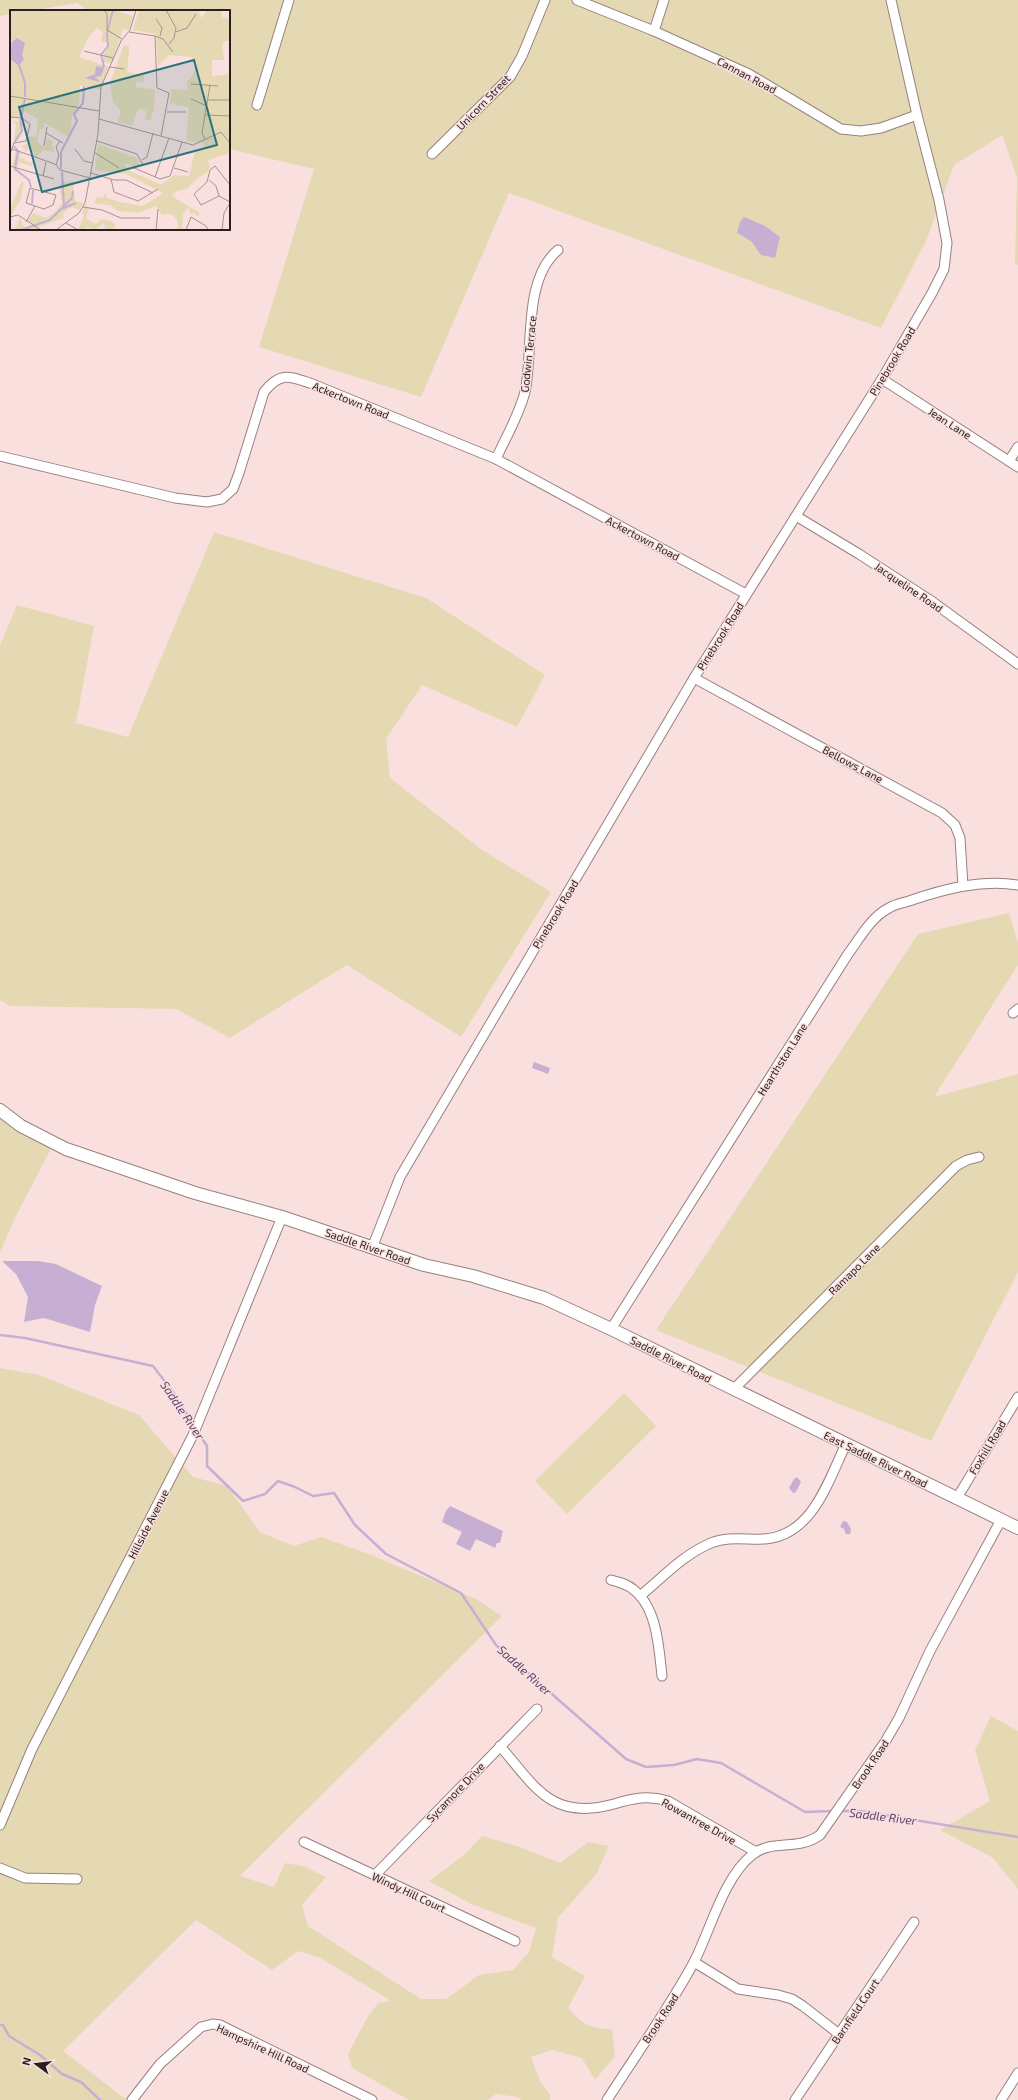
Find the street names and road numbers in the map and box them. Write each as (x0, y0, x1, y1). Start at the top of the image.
street label: Cannan Road (715, 54, 779, 96)
street label: Unicorn Street (453, 72, 513, 132)
street label: Godwin Terrace (518, 315, 538, 393)
street label: Pinebrook Road (866, 324, 918, 398)
street label: Ackertown Road (311, 379, 391, 421)
street label: Jean Lane (926, 404, 974, 442)
street label: Ackertown Road (604, 513, 682, 563)
street label: Jacqueline Road (872, 559, 946, 615)
street label: Pinebrook Road (694, 600, 746, 672)
street label: Bellows Lane (821, 743, 886, 785)
street label: Pinebrook Road (529, 877, 581, 951)
street label: Hearthston Lane (754, 1020, 810, 1098)
street label: Saddle River Road (324, 1225, 412, 1267)
street label: Ramapo Lane (826, 1240, 883, 1297)
street label: Saddle River Road (628, 1333, 714, 1385)
street label: Foxhill Road (966, 1418, 1008, 1476)
street label: East Saddle River Road (822, 1428, 930, 1490)
street label: Hillside Avenue (125, 1487, 171, 1561)
street label: Brook Road (849, 1737, 891, 1791)
street label: Sycamore Drive (423, 1759, 487, 1825)
street label: Rowantree Drive (659, 1795, 739, 1847)
street label: Windy Hill Court (370, 1869, 448, 1915)
street label: Barnfield Court (828, 1976, 882, 2046)
street label: Brook Road (639, 1991, 681, 2045)
street label: Hampshire Hill Road (215, 2021, 311, 2075)

